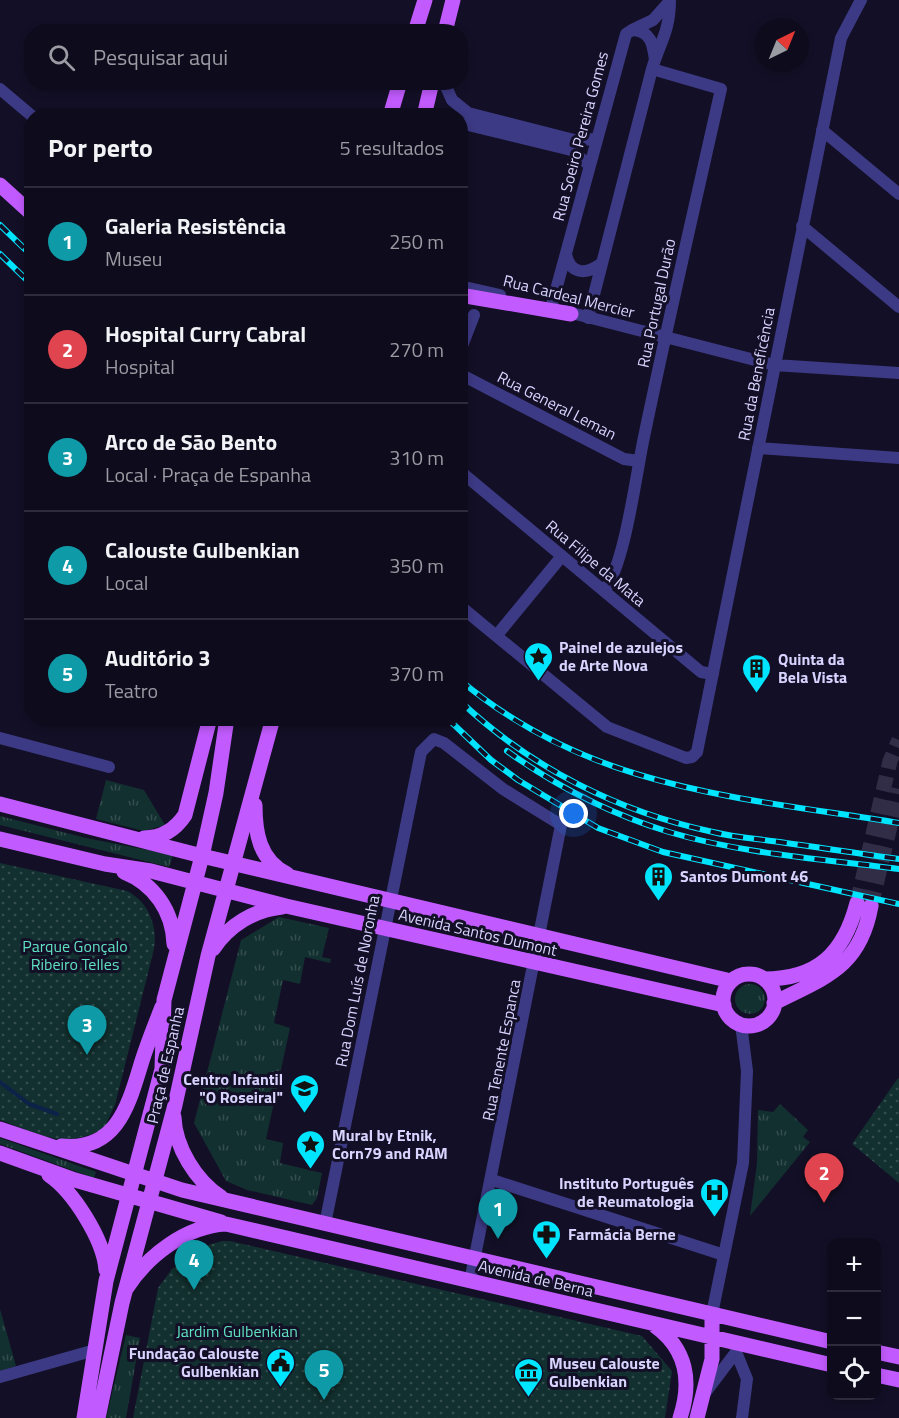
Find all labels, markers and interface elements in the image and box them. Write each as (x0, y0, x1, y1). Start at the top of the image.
north arrow (755, 18, 809, 72)
search box (24, 24, 468, 90)
text: Pesquisar aqui (93, 40, 228, 74)
icon: search (45, 41, 78, 74)
street label: Rua Soeiro Pereira Gomes (546, 49, 614, 223)
text: Por perto (48, 128, 153, 167)
text: 5 resultados (340, 132, 444, 163)
text: Galeria Resistência (105, 209, 286, 243)
text: 1 (62, 226, 73, 257)
text: 250 m (389, 226, 444, 257)
street label: Rua Portugal Durão (631, 236, 681, 370)
text: Museu (105, 243, 162, 274)
street label: Rua Cardeal Mercier (501, 268, 638, 324)
street label: Rua da Beneficência (731, 305, 781, 443)
text: Hospital Curry Cabral (105, 317, 306, 351)
text: 2 (62, 334, 73, 365)
text: 270 m (389, 334, 444, 365)
text: Hospital (105, 351, 175, 382)
street label: Rua General Leman (493, 365, 621, 445)
text: Arco de São Bento (105, 425, 277, 459)
text: 3 (62, 442, 73, 473)
text: 310 m (389, 442, 444, 473)
text: Local · Praça de Espanha (105, 459, 311, 490)
street label: Rua Filipe da Mata (541, 514, 651, 612)
text: Calouste Gulbenkian (105, 533, 300, 567)
text: 4 (62, 550, 73, 581)
text: 350 m (389, 550, 444, 581)
text: Local (105, 567, 148, 598)
place label: Painel de azulejos de Arte Nova (559, 635, 683, 677)
place icon: Painel de azulejos de Arte Nova (522, 640, 554, 682)
text: Auditório 3 (105, 641, 211, 675)
place label: Quinta da Bela Vista (778, 647, 847, 689)
building icon: Quinta da Bela Vista (741, 652, 773, 694)
text: 5 (62, 658, 73, 689)
text: 370 m (389, 658, 444, 689)
text: Teatro (105, 675, 158, 706)
your location (559, 799, 588, 828)
building icon: Santos Dumont 46 (643, 860, 675, 902)
place label: Santos Dumont 46 (680, 864, 808, 888)
street label: Rua Dom Luís de Noronha (329, 893, 385, 1069)
street label: Avenida Santos Dumont (396, 902, 560, 962)
park label: Parque Gonçalo Ribeiro Telles (22, 934, 128, 976)
street label: Rua Tenente Espanca (476, 977, 526, 1123)
street label: Praça de Espanha (140, 1004, 190, 1126)
pin: 3 (68, 1006, 106, 1055)
place label: Centro Infantil "O Roseiral" (183, 1067, 283, 1109)
school or university icon: Centro Infantil "O Roseiral" (288, 1072, 320, 1114)
place label: Mural by Etnik, Corn79 and RAM (332, 1123, 448, 1165)
place icon: Mural by Etnik, Corn79 and RAM (295, 1128, 327, 1170)
pin: 2 (804, 1154, 844, 1203)
place label: Instituto Português de Reumatologia (559, 1171, 694, 1213)
hospital icon: Instituto Português de Reumatologia (699, 1176, 731, 1218)
pin: 1 (478, 1190, 518, 1239)
pharmacy icon: Farmácia Berne (531, 1218, 563, 1260)
place label: Farmácia Berne (568, 1222, 676, 1246)
map controls (827, 1238, 881, 1400)
button: + (827, 1238, 881, 1292)
pin: 4 (174, 1240, 214, 1290)
street label: Avenida de Berna (476, 1253, 596, 1303)
button: − (827, 1292, 881, 1346)
park label: Jardim Gulbenkian (176, 1319, 298, 1343)
place label: Fundação Calouste Gulbenkian (129, 1341, 259, 1383)
public building icon: Fundação Calouste Gulbenkian (264, 1346, 296, 1388)
button: locate (827, 1346, 881, 1400)
pin: 5 (304, 1350, 344, 1400)
place label: Museu Calouste Gulbenkian (549, 1351, 660, 1393)
museum icon: Museu Calouste Gulbenkian (512, 1356, 544, 1398)

